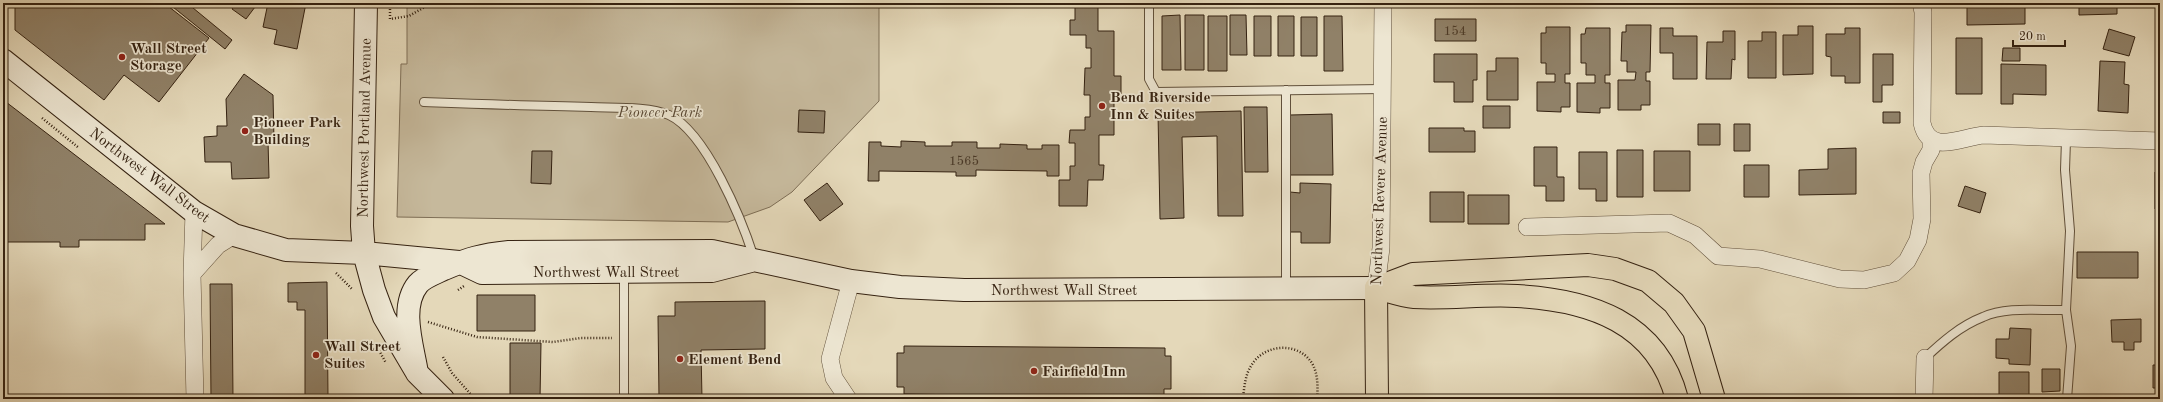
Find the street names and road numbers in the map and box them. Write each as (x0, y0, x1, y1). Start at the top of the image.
street label: Northwest Portland Avenue (356, 38, 375, 218)
street label: Northwest Revere Avenue (1370, 116, 1391, 286)
street label: Northwest Wall Street (86, 126, 212, 226)
street label: Northwest Wall Street (533, 266, 679, 281)
street label: Northwest Wall Street (991, 284, 1137, 299)

